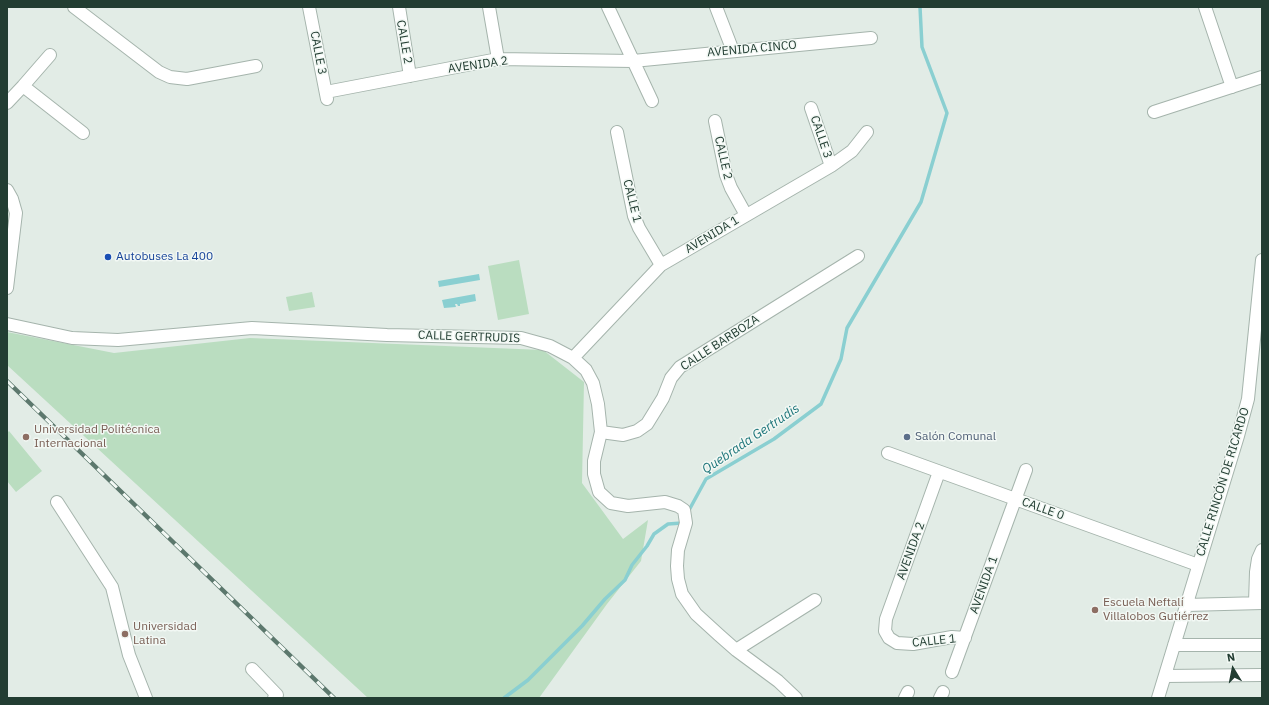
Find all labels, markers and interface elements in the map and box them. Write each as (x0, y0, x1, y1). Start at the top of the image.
street label: CALLE 2 (393, 19, 415, 65)
street label: CALLE 3 (307, 30, 329, 76)
street label: AVENIDA CINCO (707, 38, 797, 60)
street label: AVENIDA 2 (447, 54, 509, 76)
street label: CALLE 3 (807, 114, 835, 160)
street label: CALLE 2 (711, 135, 735, 181)
street label: CALLE 1 (620, 178, 644, 224)
street label: AVENIDA 1 (682, 213, 742, 257)
place label: Autobuses La 400 (116, 250, 213, 264)
marker: Autobuses La 400 (103, 252, 113, 262)
street label: CALLE BARBOZA (678, 312, 762, 374)
street label: CALLE GERTRUDIS (418, 328, 520, 346)
water label: Quebrada Gertrudis (699, 401, 803, 477)
street label: CALLE RINCÓN DE RICARDO (1193, 406, 1253, 558)
place label: Universidad Politécnica Internacional (34, 423, 160, 451)
place label: Salón Comunal (915, 430, 996, 444)
marker: Universidad Politécnica Internacional (21, 432, 31, 442)
marker: Salón Comunal (902, 432, 912, 442)
street label: CALLE 0 (1020, 495, 1066, 523)
street label: AVENIDA 2 (894, 520, 928, 582)
street label: AVENIDA 1 (967, 554, 1001, 616)
place label: Escuela Neftalí Villalobos Gutiérrez (1103, 596, 1208, 624)
marker: Escuela Neftalí Villalobos Gutiérrez (1090, 605, 1100, 615)
place label: Universidad Latina (133, 620, 197, 648)
marker: Universidad Latina (120, 629, 130, 639)
street label: CALLE 1 (911, 632, 957, 650)
north arrow (1213, 649, 1253, 689)
text: N (1226, 650, 1236, 665)

